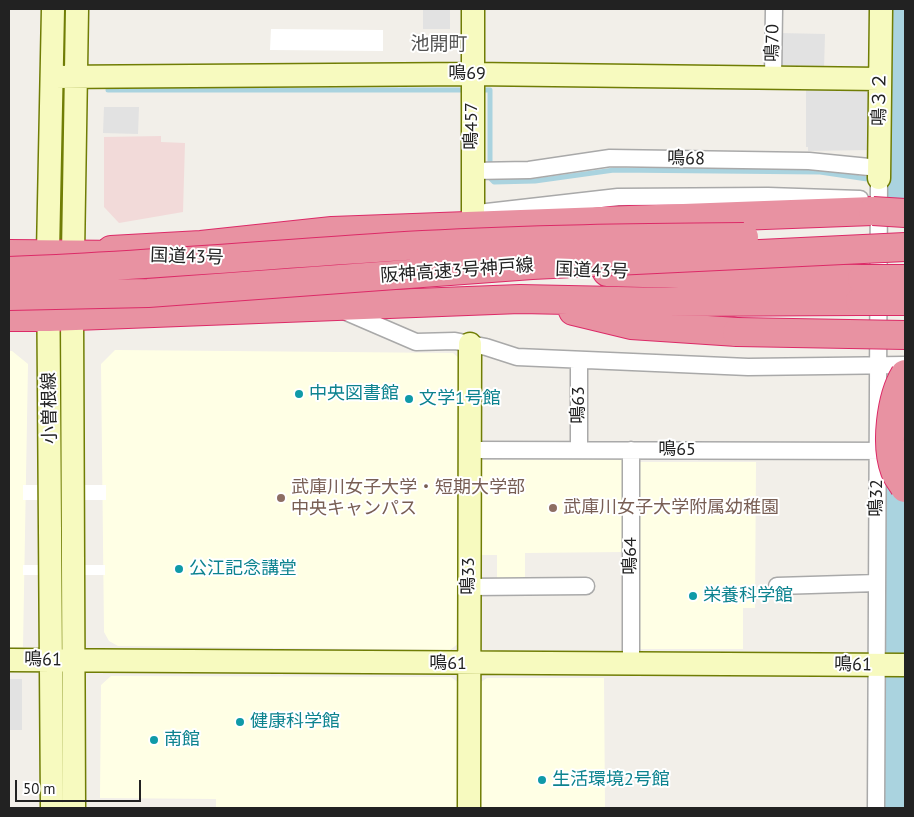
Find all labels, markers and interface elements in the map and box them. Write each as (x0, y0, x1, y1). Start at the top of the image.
street label: 鳴70 (762, 24, 784, 62)
district label: 池開町 (411, 34, 467, 56)
street label: 鳴69 (448, 63, 486, 85)
street label: 鳴３２ (869, 72, 891, 126)
street label: 鳴457 (461, 102, 483, 150)
street label: 鳴68 (667, 148, 705, 170)
street label: 国道43号 (150, 245, 224, 269)
street label: 阪神高速3号神戸線 (380, 255, 534, 287)
street label: 国道43号 (555, 259, 629, 283)
street label: 小曽根線 (39, 372, 61, 444)
place label: 中央図書館 (309, 383, 399, 405)
street label: 鳴63 (568, 386, 590, 424)
marker: 中央図書館 (293, 388, 305, 400)
place label: 文学1号館 (419, 388, 501, 410)
marker: 文学1号館 (403, 393, 415, 405)
street label: 鳴65 (658, 439, 696, 461)
place label: 武庫川女子大学・短期大学部 中央キャンパス (291, 477, 525, 520)
street label: 鳴32 (866, 479, 888, 517)
marker: 武庫川女子大学・短期大学部 中央キャンパス (275, 492, 287, 504)
place label: 武庫川女子大学附属幼稚園 (563, 497, 779, 519)
marker: 武庫川女子大学附属幼稚園 (547, 502, 559, 514)
street label: 鳴64 (620, 537, 642, 575)
street label: 鳴33 (458, 557, 480, 595)
place label: 公江記念講堂 (189, 558, 297, 580)
marker: 公江記念講堂 (173, 563, 185, 575)
place label: 栄養科学館 (703, 585, 793, 607)
marker: 栄養科学館 (687, 590, 699, 602)
street label: 鳴61 (24, 649, 62, 671)
street label: 鳴61 (429, 653, 467, 675)
street label: 鳴61 (834, 654, 872, 676)
place label: 健康科学館 (250, 711, 340, 733)
marker: 健康科学館 (234, 716, 246, 728)
place label: 南館 (164, 729, 200, 751)
marker: 南館 (148, 734, 160, 746)
place label: 生活環境2号館 (552, 769, 670, 791)
scale bar (18, 770, 144, 802)
marker: 生活環境2号館 (536, 774, 548, 786)
text: 50 m (23, 779, 56, 798)

